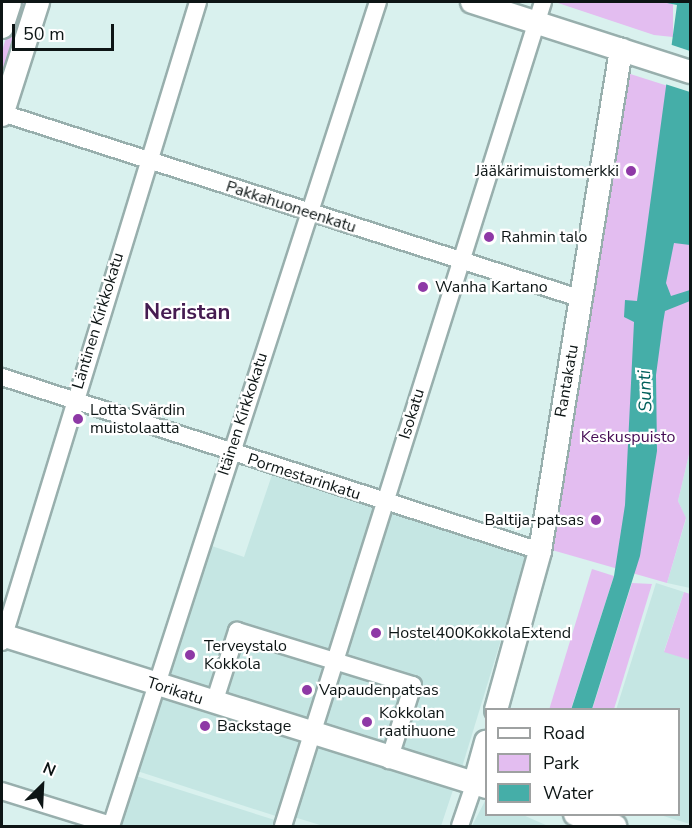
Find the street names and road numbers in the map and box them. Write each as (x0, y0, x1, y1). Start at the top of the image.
street label: Pakkahuoneenkatu (223, 177, 359, 237)
street label: Läntinen Kirkkokatu (68, 251, 128, 391)
street label: Rantakatu (551, 343, 583, 419)
street label: Itäinen Kirkkokatu (214, 350, 272, 478)
street label: Isokatu (395, 386, 429, 442)
street label: Pormestarinkatu (245, 450, 363, 504)
street label: Torikatu (145, 673, 205, 709)

